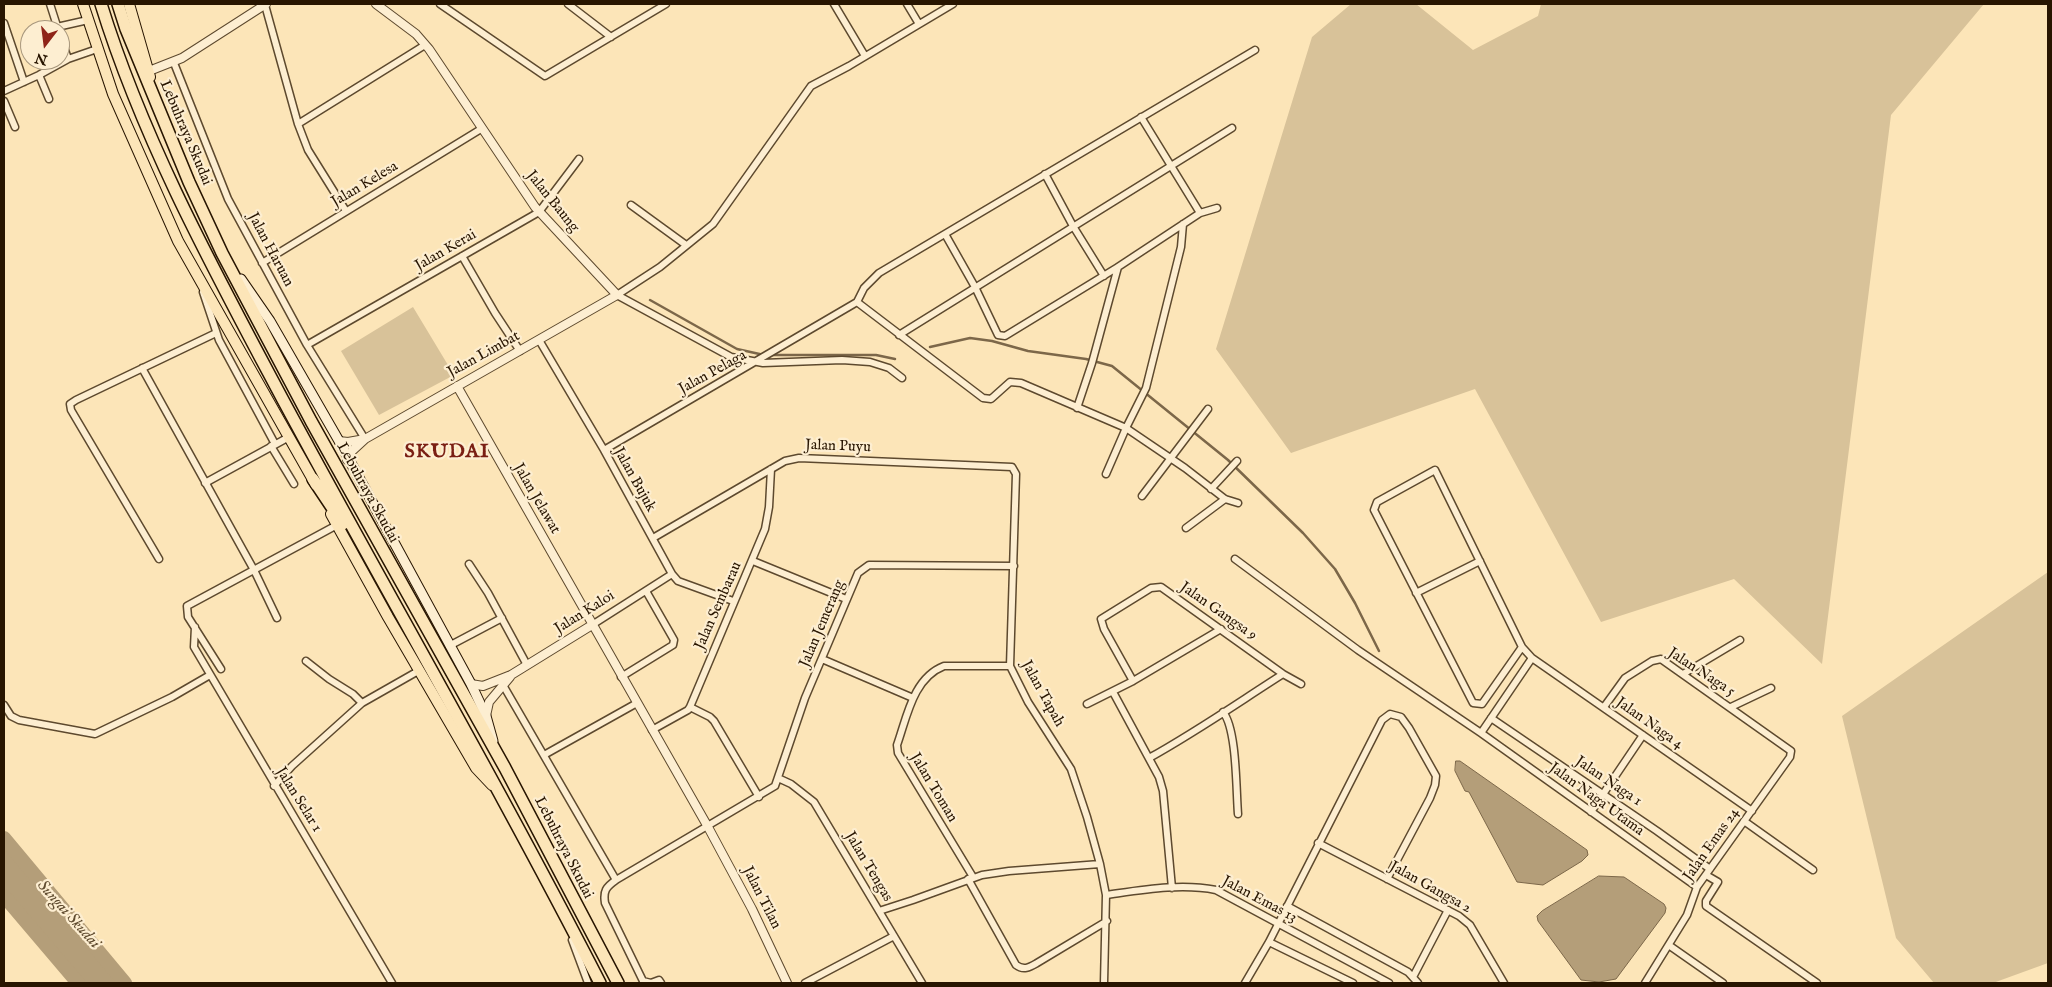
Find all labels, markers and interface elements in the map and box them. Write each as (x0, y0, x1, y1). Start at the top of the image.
north arrow (20, 20, 70, 70)
text: N (33, 48, 50, 69)
street label: Lebuhraya Skudai (155, 78, 215, 188)
street label: Jalan Kelesa (328, 158, 402, 212)
street label: Jalan Baung (522, 167, 582, 237)
street label: Jalan Haruan (243, 210, 297, 290)
street label: Jalan Kerai (412, 226, 480, 276)
street label: Jalan Limbat (445, 328, 523, 382)
street label: Jalan Pelaga (676, 347, 750, 399)
street label: Jalan Puyu (805, 437, 871, 457)
street label: Lebuhraya Skudai (332, 440, 402, 546)
district label: SKUDAI (404, 441, 490, 465)
street label: Jalan Bujuk (609, 445, 659, 515)
street label: Jalan Jelawat (509, 460, 563, 538)
street label: Jalan Sembarau (692, 559, 746, 653)
street label: Jalan Jemerang (796, 578, 850, 670)
street label: Jalan Gangsa 9 (1176, 579, 1260, 645)
street label: Jalan Kaloi (552, 587, 618, 639)
street label: Jalan Naga 5 (1664, 645, 1738, 701)
street label: Jalan Tapah (1016, 658, 1068, 730)
street label: Jalan Naga 4 (1612, 694, 1686, 754)
street label: Jalan Toman (905, 750, 961, 826)
street label: Jalan Naga 1 (1571, 753, 1645, 811)
street label: Jalan Naga Utama (1545, 759, 1647, 841)
street label: Jalan Selar 1 (271, 764, 325, 836)
street label: Lebuhraya Skudai (530, 794, 596, 902)
street label: Jalan Emas 24 (1680, 805, 1744, 885)
street label: Jalan Tengas (840, 829, 896, 905)
street label: Jalan Gangsa 2 (1386, 858, 1474, 918)
street label: Jalan Tilan (738, 864, 784, 932)
street label: Jalan Emas 13 (1218, 873, 1300, 927)
water label: Sungai Skudai (32, 877, 104, 953)

